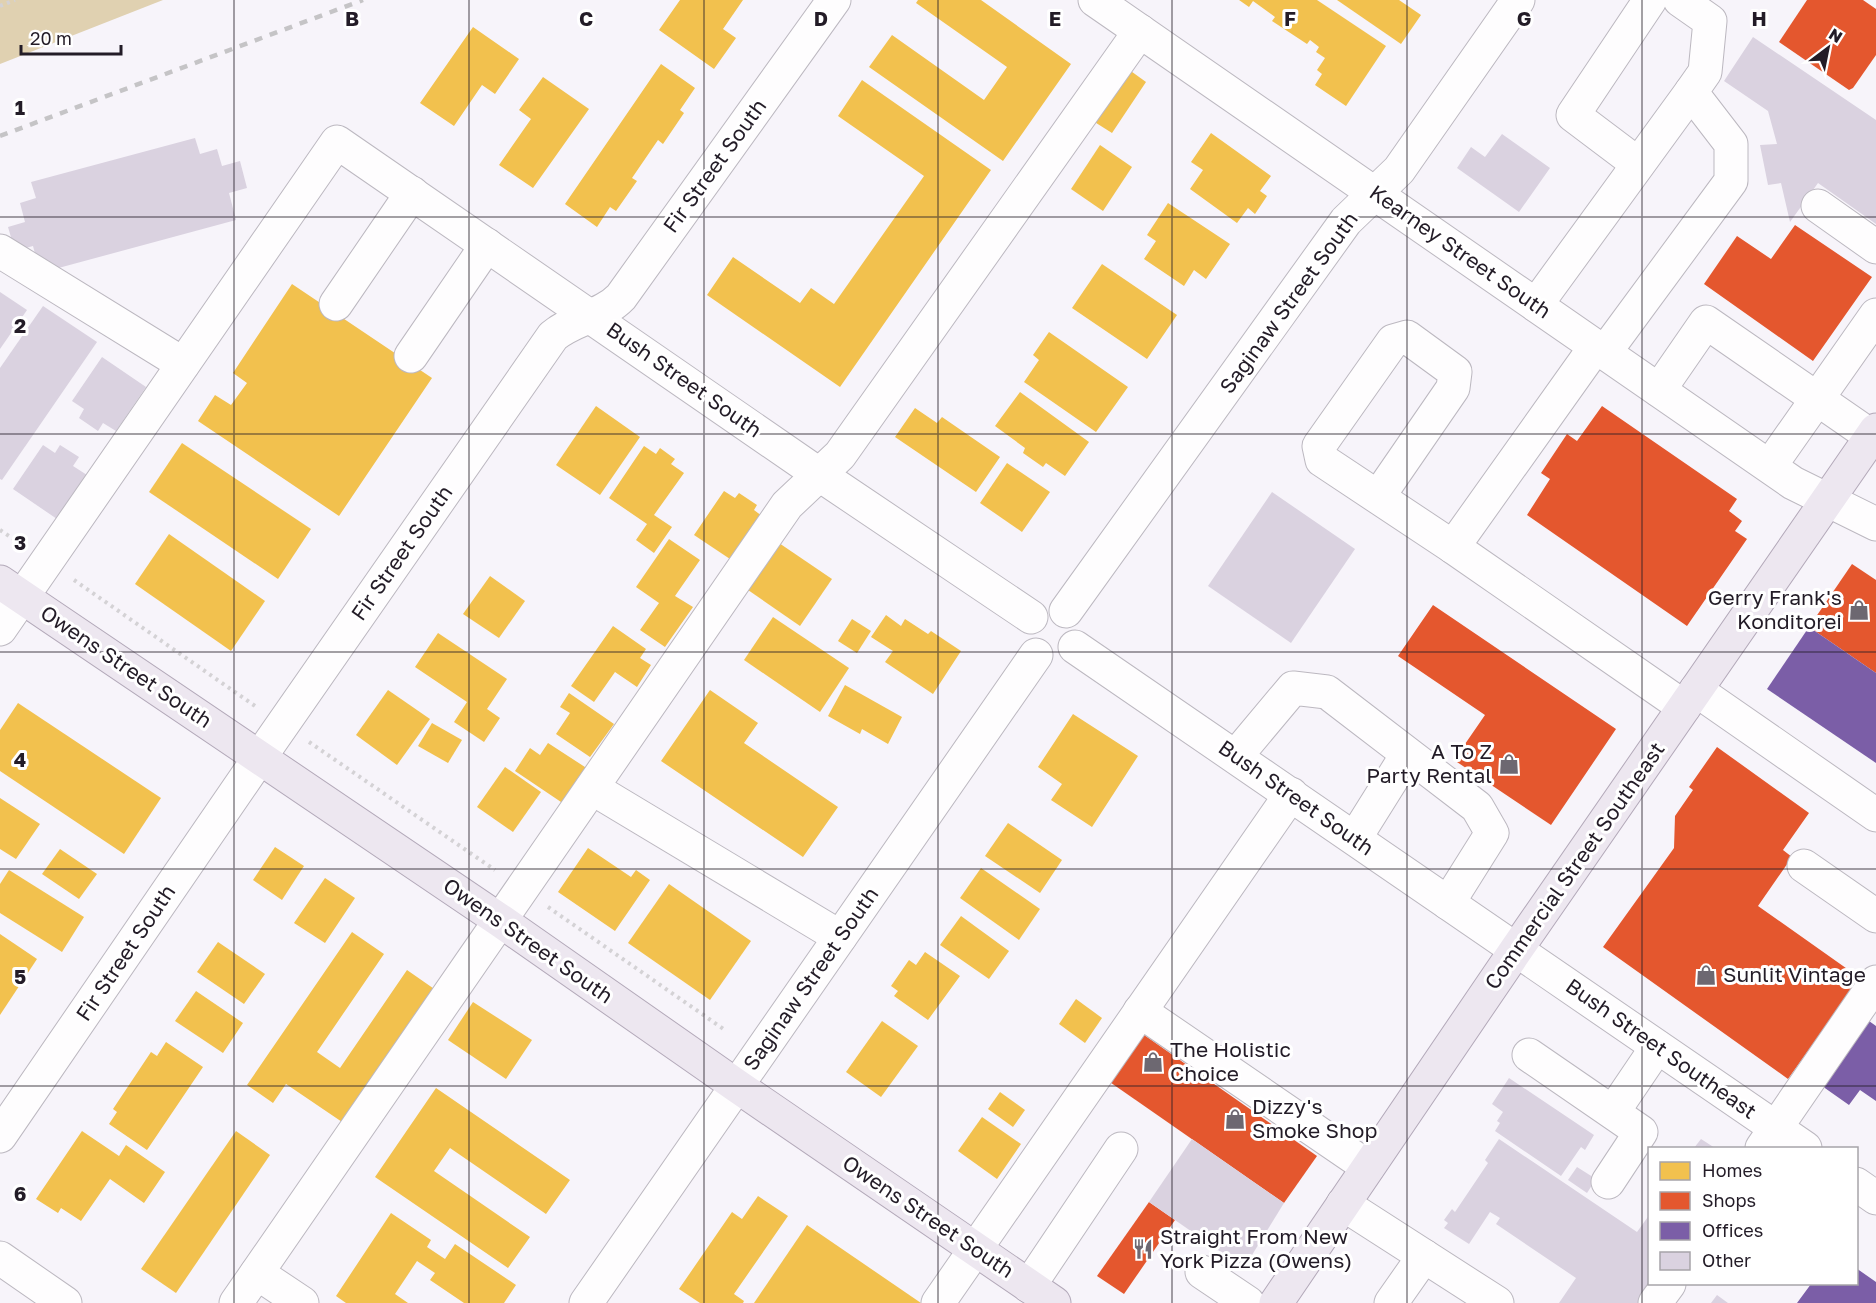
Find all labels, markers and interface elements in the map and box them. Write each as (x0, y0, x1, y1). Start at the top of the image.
text: B (345, 6, 359, 30)
text: C (579, 6, 593, 30)
text: D (814, 6, 828, 30)
text: E (1049, 6, 1061, 30)
text: F (1284, 6, 1296, 30)
text: G (1517, 6, 1531, 30)
text: H (1751, 6, 1767, 30)
scale bar (21, 18, 122, 56)
north arrow (1798, 18, 1858, 78)
text: N (1825, 24, 1846, 47)
text: 20 m (30, 27, 72, 49)
street label: Fir Street South (657, 93, 771, 237)
text: 1 (15, 95, 25, 119)
street label: Kearney Street South (1365, 179, 1556, 324)
street label: Saginaw Street South (1214, 207, 1363, 398)
text: 2 (14, 313, 26, 337)
street label: Bush Street South (602, 316, 767, 442)
street label: Fir Street South (345, 480, 457, 625)
text: 3 (14, 530, 26, 554)
place label: Gerry Frank's Konditorei (1708, 584, 1842, 634)
shop icon: Gerry Frank's Konditorei (1847, 598, 1871, 622)
street label: Owens Street South (36, 599, 217, 733)
street label: Bush Street South (1214, 734, 1379, 860)
street label: Commercial Street Southeast (1479, 737, 1670, 994)
place label: A To Z Party Rental (1366, 738, 1492, 788)
text: 4 (14, 747, 26, 771)
shop icon: A To Z Party Rental (1497, 752, 1521, 776)
street label: Owens Street South (439, 872, 618, 1009)
street label: Fir Street South (70, 879, 180, 1026)
street label: Saginaw Street South (737, 882, 883, 1075)
place label: Sunlit Vintage (1723, 961, 1866, 987)
shop icon: Sunlit Vintage (1694, 963, 1718, 987)
text: 5 (14, 964, 26, 988)
street label: Bush Street Southeast (1561, 972, 1762, 1124)
place label: The Holistic Choice (1170, 1036, 1291, 1086)
shop icon: The Holistic Choice (1141, 1050, 1165, 1074)
place label: Dizzy's Smoke Shop (1252, 1093, 1377, 1143)
shop icon: Dizzy's Smoke Shop (1223, 1107, 1247, 1131)
legend (1648, 1147, 1858, 1285)
street label: Owens Street South (838, 1149, 1019, 1283)
text: Homes (1702, 1159, 1762, 1181)
text: 6 (14, 1181, 26, 1205)
text: Shops (1702, 1189, 1756, 1211)
text: Offices (1702, 1219, 1763, 1241)
place label: Straight From New York Pizza (Owens) (1160, 1223, 1352, 1273)
restaurant icon: Straight From New York Pizza (Owens) (1131, 1237, 1155, 1261)
text: Other (1702, 1249, 1751, 1271)

